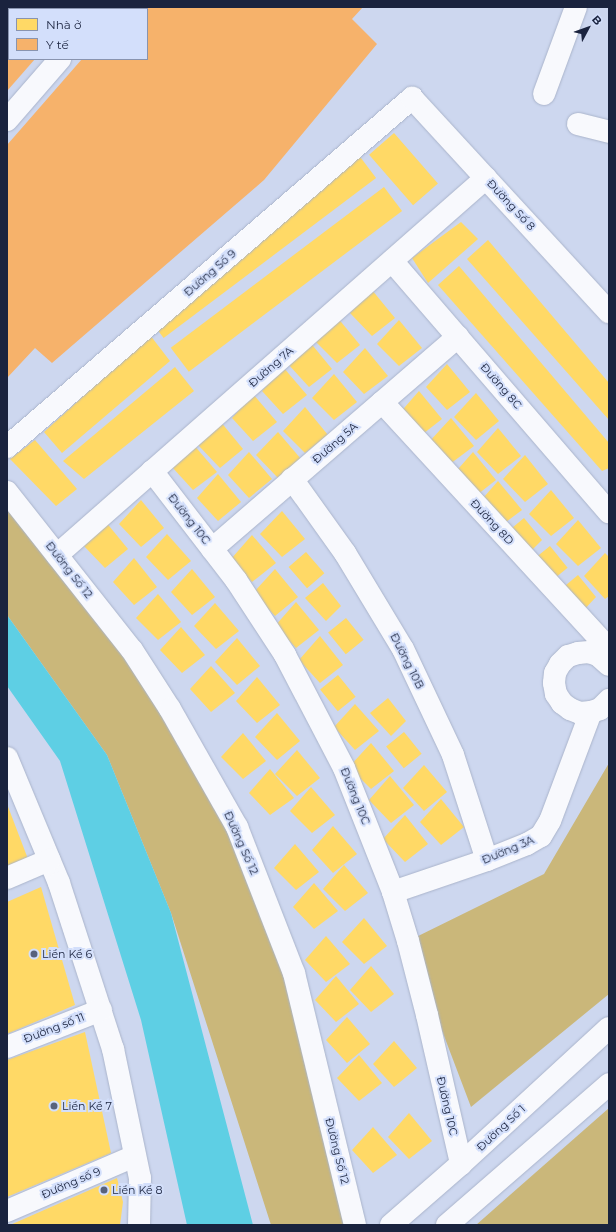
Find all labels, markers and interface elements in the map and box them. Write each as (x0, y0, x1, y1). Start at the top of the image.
legend (8, 8, 148, 60)
north arrow (568, 8, 608, 48)
text: B (589, 12, 605, 28)
text: Nhà ở (46, 17, 82, 32)
text: Y tế (46, 37, 69, 52)
street label: Đường Số 8 (484, 177, 538, 233)
street label: Đường Số 9 (181, 247, 239, 299)
street label: Đường 7A (246, 344, 296, 390)
street label: Đường 8C (478, 361, 524, 411)
street label: Đường 5A (310, 420, 360, 466)
street label: Đường 10C (165, 491, 213, 547)
street label: Đường 8D (468, 497, 516, 547)
street label: Đường Số 12 (43, 539, 95, 601)
street label: Đường 10B (387, 631, 427, 691)
street label: Đường 10C (338, 766, 372, 826)
street label: Đường Số 12 (221, 809, 261, 877)
street label: Đường 3A (480, 833, 536, 867)
place label: Liền Kề 6 (42, 947, 92, 961)
marker: Liền Kề 6 (29, 949, 39, 959)
street label: Đường số 11 (22, 1010, 86, 1046)
street label: Đường 10C (434, 1075, 460, 1137)
place label: Liền Kề 7 (62, 1099, 112, 1113)
marker: Liền Kề 7 (49, 1101, 59, 1111)
street label: Đường Số 1 (474, 1102, 528, 1154)
street label: Đường Số 12 (322, 1116, 352, 1186)
street label: Đường số 9 (39, 1165, 103, 1201)
place label: Liền Kề 8 (112, 1183, 163, 1197)
marker: Liền Kề 8 (99, 1185, 109, 1195)

